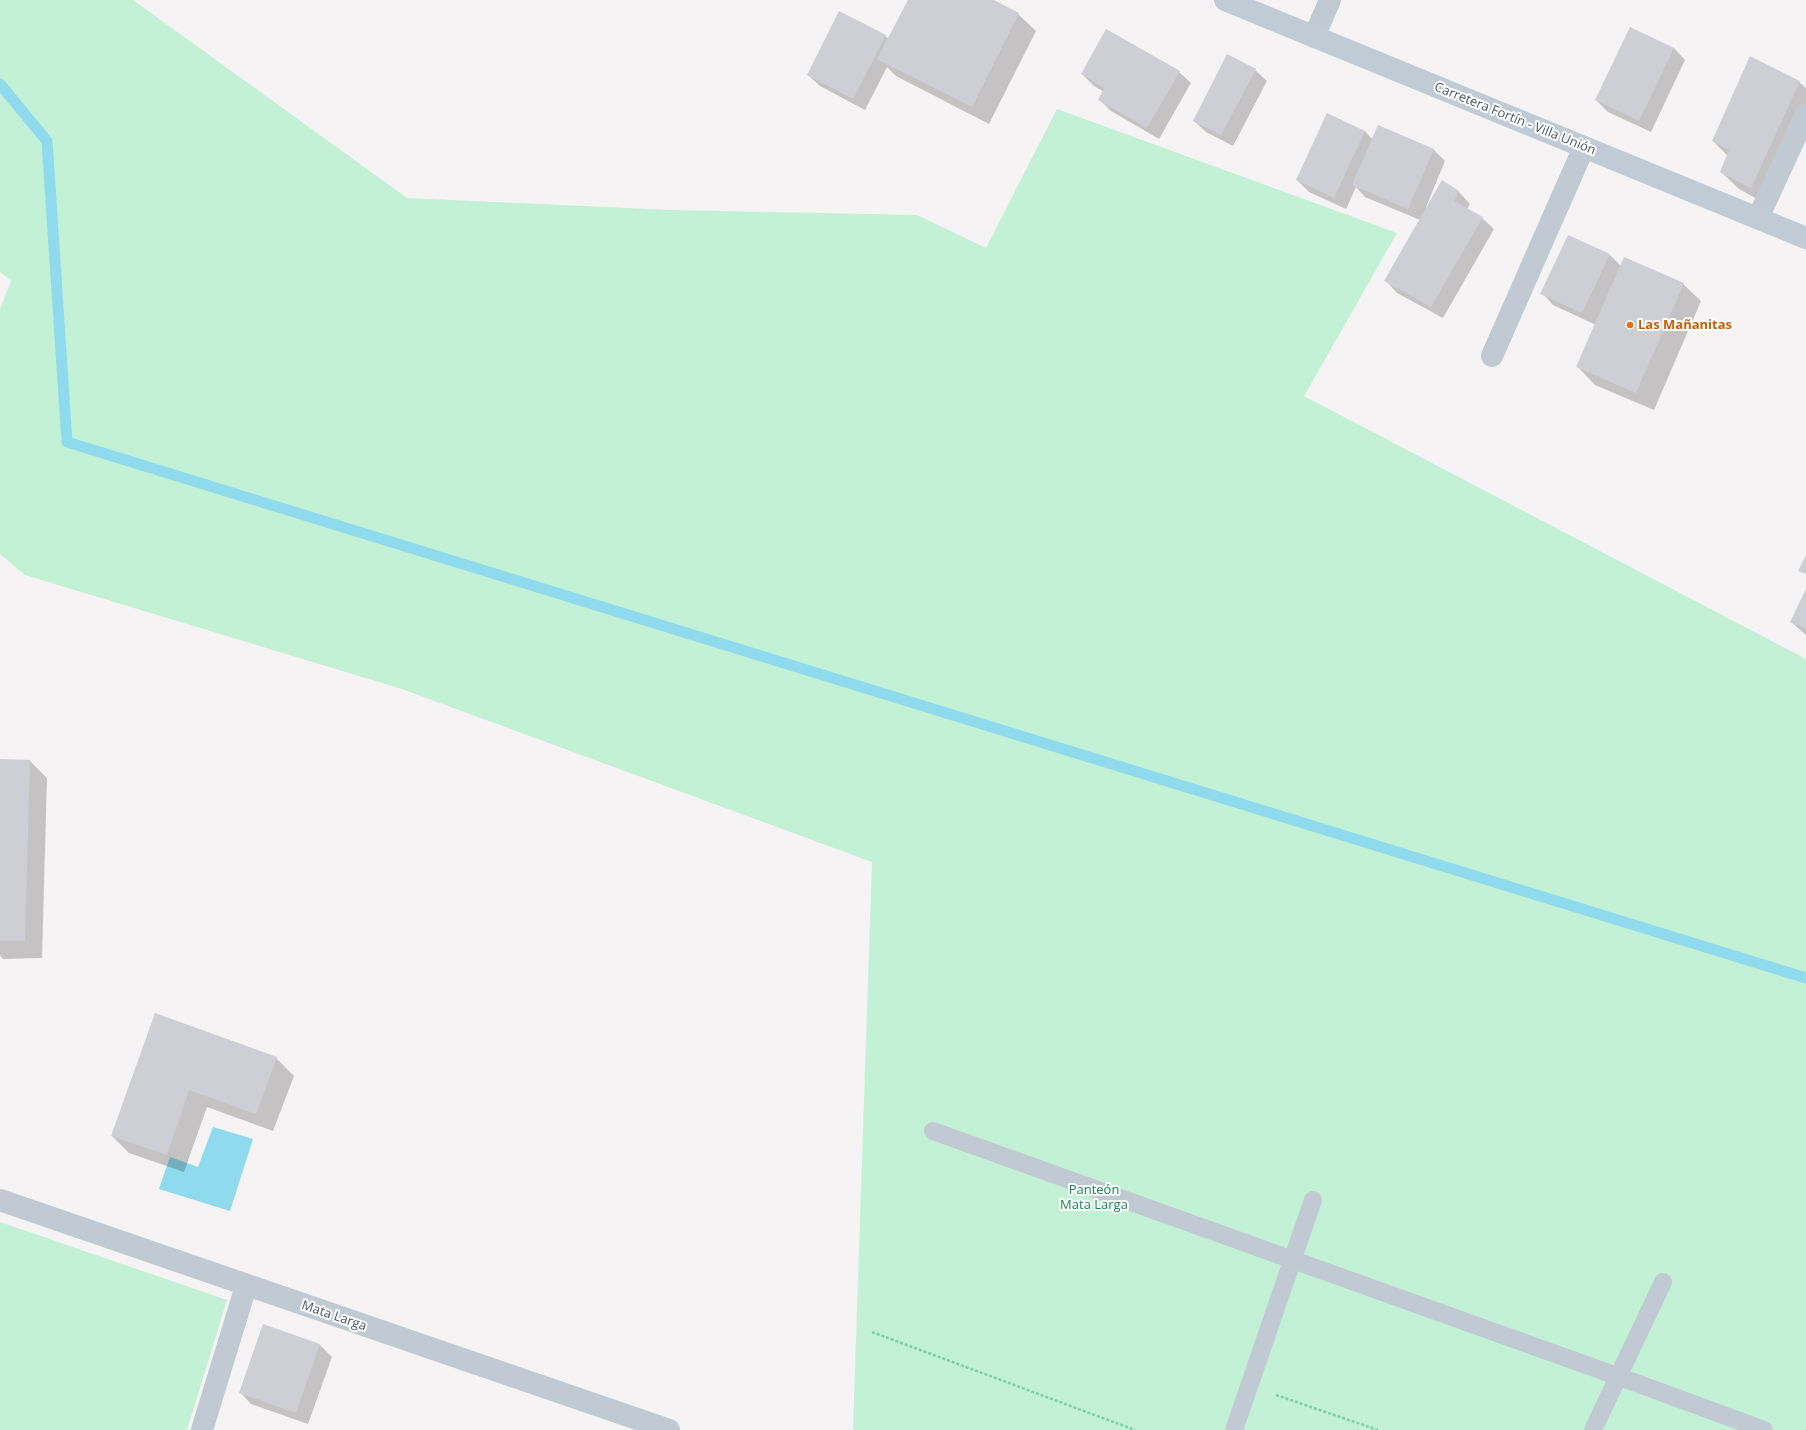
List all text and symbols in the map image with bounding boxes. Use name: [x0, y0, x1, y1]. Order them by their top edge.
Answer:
street label: Carretera Fortín - Villa Unión: [1432, 79, 1598, 159]
place label: Las Mañanitas: [1638, 317, 1732, 333]
marker: Las Mañanitas: [1625, 320, 1635, 330]
park label: Panteón Mata Larga: [1060, 1182, 1128, 1213]
street label: Mata Larga: [299, 1298, 369, 1334]

